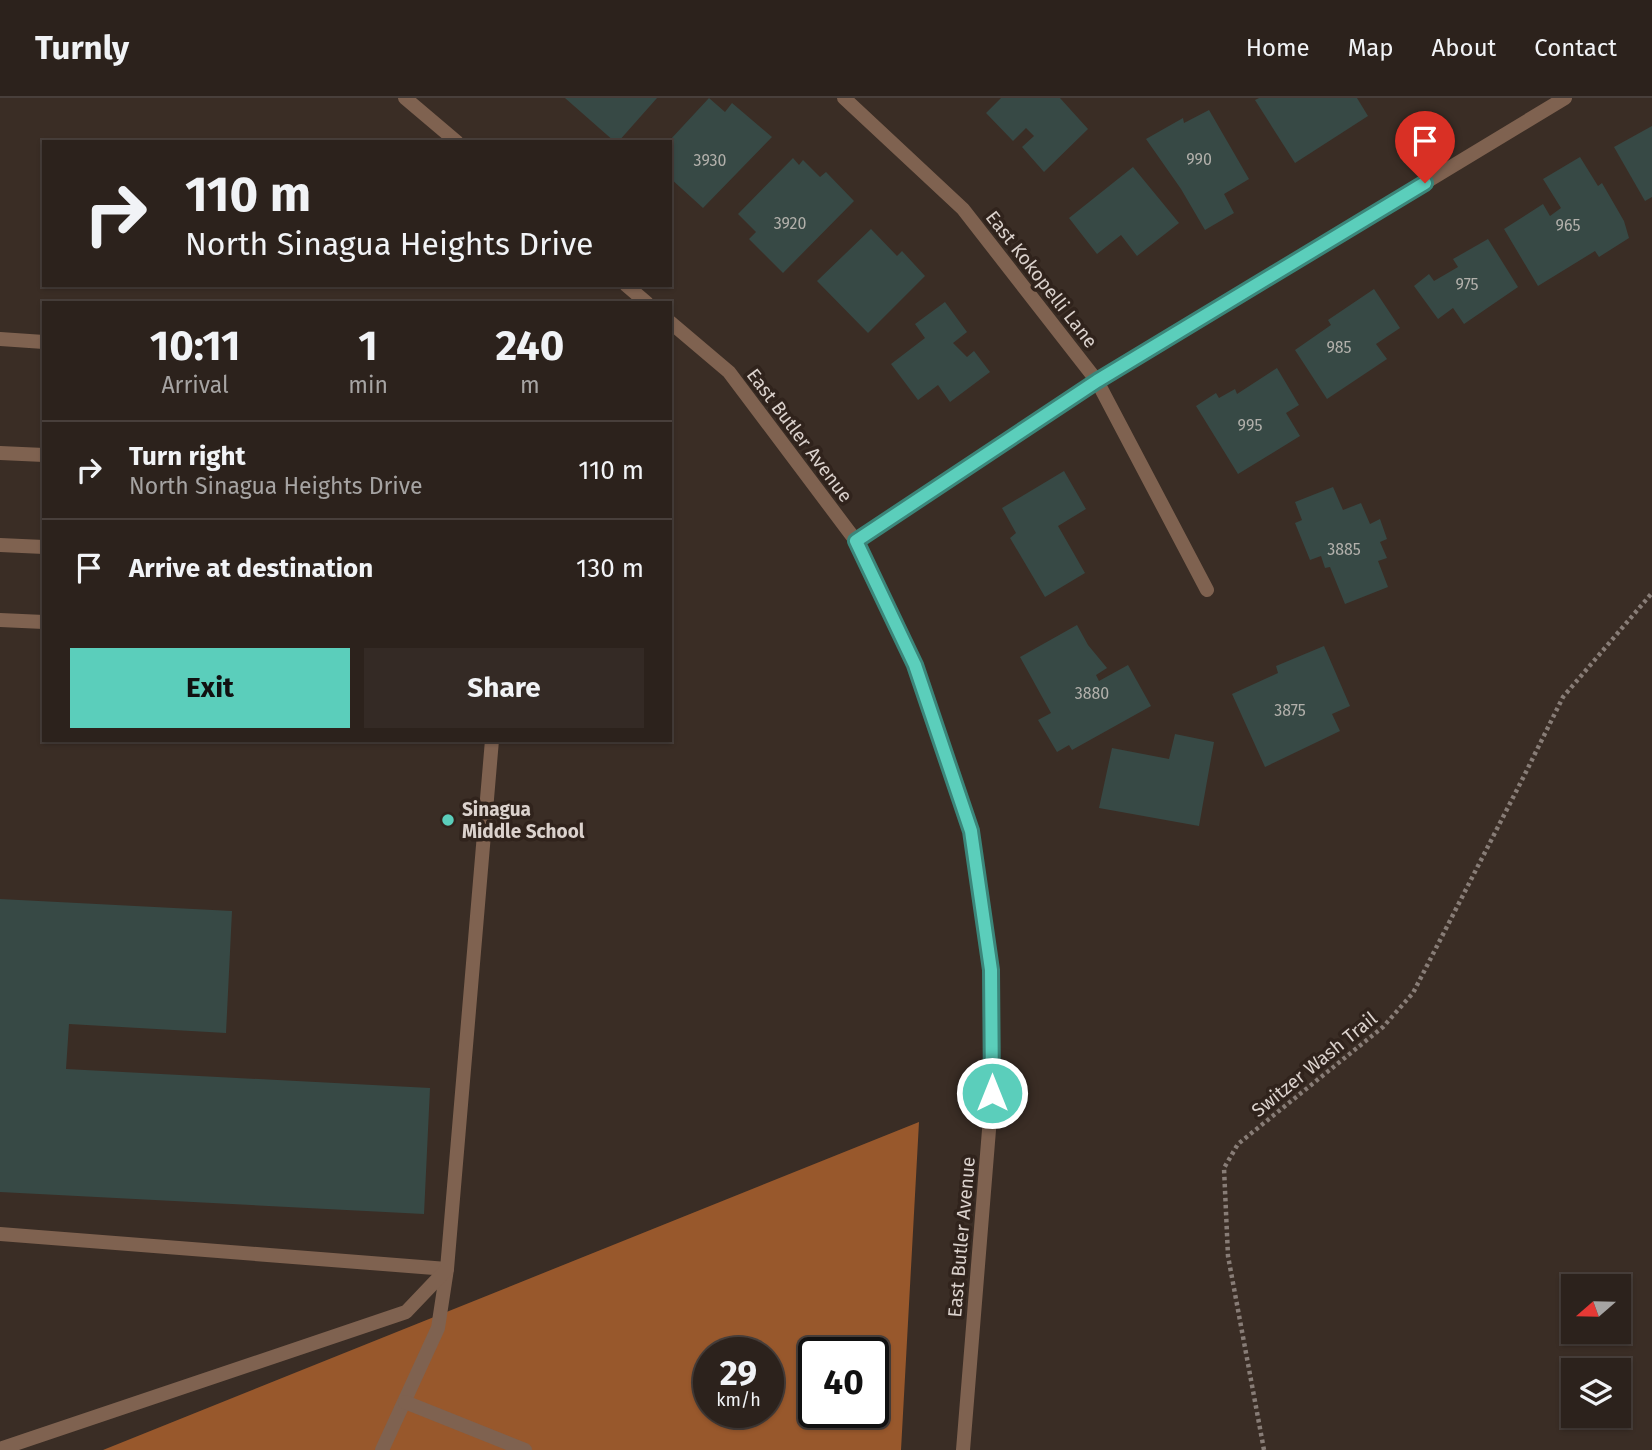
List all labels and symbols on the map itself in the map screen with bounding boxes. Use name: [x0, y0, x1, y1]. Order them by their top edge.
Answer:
pin: [1395, 111, 1455, 183]
house number: 990: [1186, 150, 1212, 169]
house number: 3930: [694, 151, 726, 170]
street label: East Kokopelli Lane: [981, 206, 1102, 353]
house number: 3920: [774, 214, 806, 233]
house number: 965: [1556, 216, 1580, 235]
house number: 975: [1455, 275, 1479, 294]
house number: 985: [1326, 338, 1352, 357]
street label: East Butler Avenue: [742, 364, 857, 507]
house number: 995: [1238, 416, 1262, 435]
house number: 3885: [1327, 540, 1361, 559]
house number: 3880: [1075, 684, 1109, 703]
house number: 3875: [1274, 701, 1306, 720]
place label: Sinagua Middle School: [462, 798, 585, 843]
marker: Sinagua Middle School: [440, 812, 456, 828]
street label: Switzer Wash Trail: [1247, 1007, 1382, 1122]
position arrow: [955, 1056, 1029, 1130]
street label: East Butler Avenue: [943, 1156, 980, 1318]
north arrow: [1561, 1274, 1631, 1344]
speed limit sign: 40: [798, 1337, 889, 1428]

